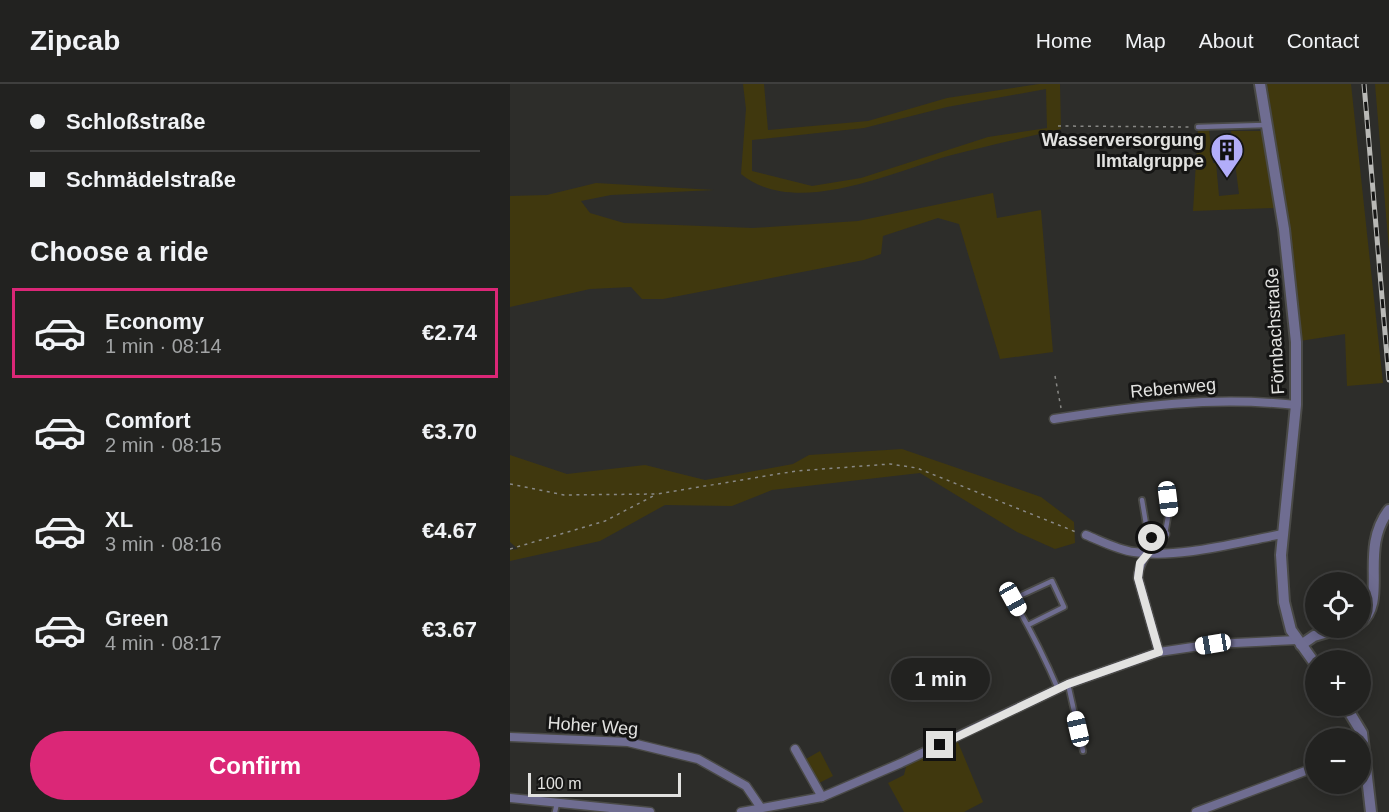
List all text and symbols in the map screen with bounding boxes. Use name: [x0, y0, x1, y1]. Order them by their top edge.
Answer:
text: Zipcab: [30, 25, 120, 56]
text: Home: [1036, 29, 1092, 52]
text: Map: [1125, 29, 1166, 52]
text: About: [1199, 29, 1254, 52]
text: Contact: [1287, 29, 1359, 52]
text: Schloßstraße: [66, 109, 205, 134]
place label: Wasserversorgung Ilmtalgruppe: [1042, 130, 1204, 171]
building icon: Wasserversorgung Ilmtalgruppe: [1209, 132, 1245, 179]
text: Schmädelstraße: [66, 167, 236, 192]
text: Choose a ride: [30, 237, 209, 267]
street label: Förnbachstraße: [1262, 267, 1288, 395]
icon: car: [33, 306, 87, 360]
text: Economy: [105, 309, 204, 334]
text: €2.74: [422, 320, 477, 345]
text: 1 min · 08:14: [105, 335, 222, 357]
street label: Rebenweg: [1129, 374, 1217, 402]
icon: car: [33, 405, 87, 459]
text: Comfort: [105, 408, 191, 433]
text: €3.70: [422, 419, 477, 444]
text: 2 min · 08:15: [105, 434, 222, 456]
car: [1157, 480, 1179, 518]
icon: car: [33, 504, 87, 558]
text: XL: [105, 507, 133, 532]
text: €4.67: [422, 518, 477, 543]
route start: [1138, 524, 1165, 551]
text: 3 min · 08:16: [105, 533, 222, 555]
map controls: [1305, 572, 1371, 794]
button: locate: [1305, 572, 1371, 638]
car: [996, 579, 1030, 619]
icon: car: [33, 603, 87, 657]
text: Green: [105, 606, 169, 631]
text: €3.67: [422, 617, 477, 642]
text: 4 min · 08:17: [105, 632, 222, 654]
car: [1194, 632, 1232, 656]
button: +: [1305, 650, 1371, 716]
callout: 1 min: [890, 658, 990, 700]
text: 1 min: [914, 668, 967, 690]
car: [1065, 709, 1091, 749]
street label: Hoher Weg: [547, 713, 639, 739]
button: −: [1305, 728, 1371, 794]
button: Confirm: [30, 731, 480, 800]
route end: [926, 731, 953, 758]
scale bar: [528, 770, 681, 798]
text: 100 m: [537, 775, 581, 792]

